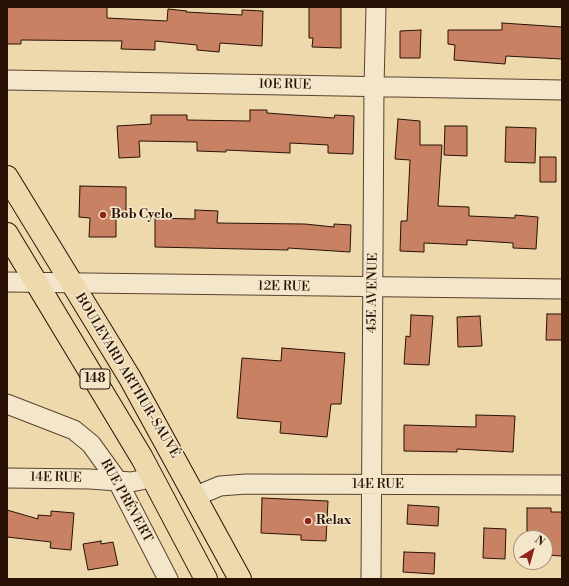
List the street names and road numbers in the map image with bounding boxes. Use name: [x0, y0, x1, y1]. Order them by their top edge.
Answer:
street label: 10E RUE: [258, 77, 312, 93]
street label: 45E AVENUE: [364, 253, 382, 333]
street label: 12E RUE: [258, 279, 310, 295]
street label: BOULEVARD ARTHUR-SAUVÉ: [72, 291, 182, 461]
road number: 148: [80, 369, 110, 389]
street label: RUE PRÉVERT: [97, 457, 155, 545]
street label: 14E RUE: [30, 470, 82, 486]
street label: 14E RUE: [352, 477, 404, 493]

